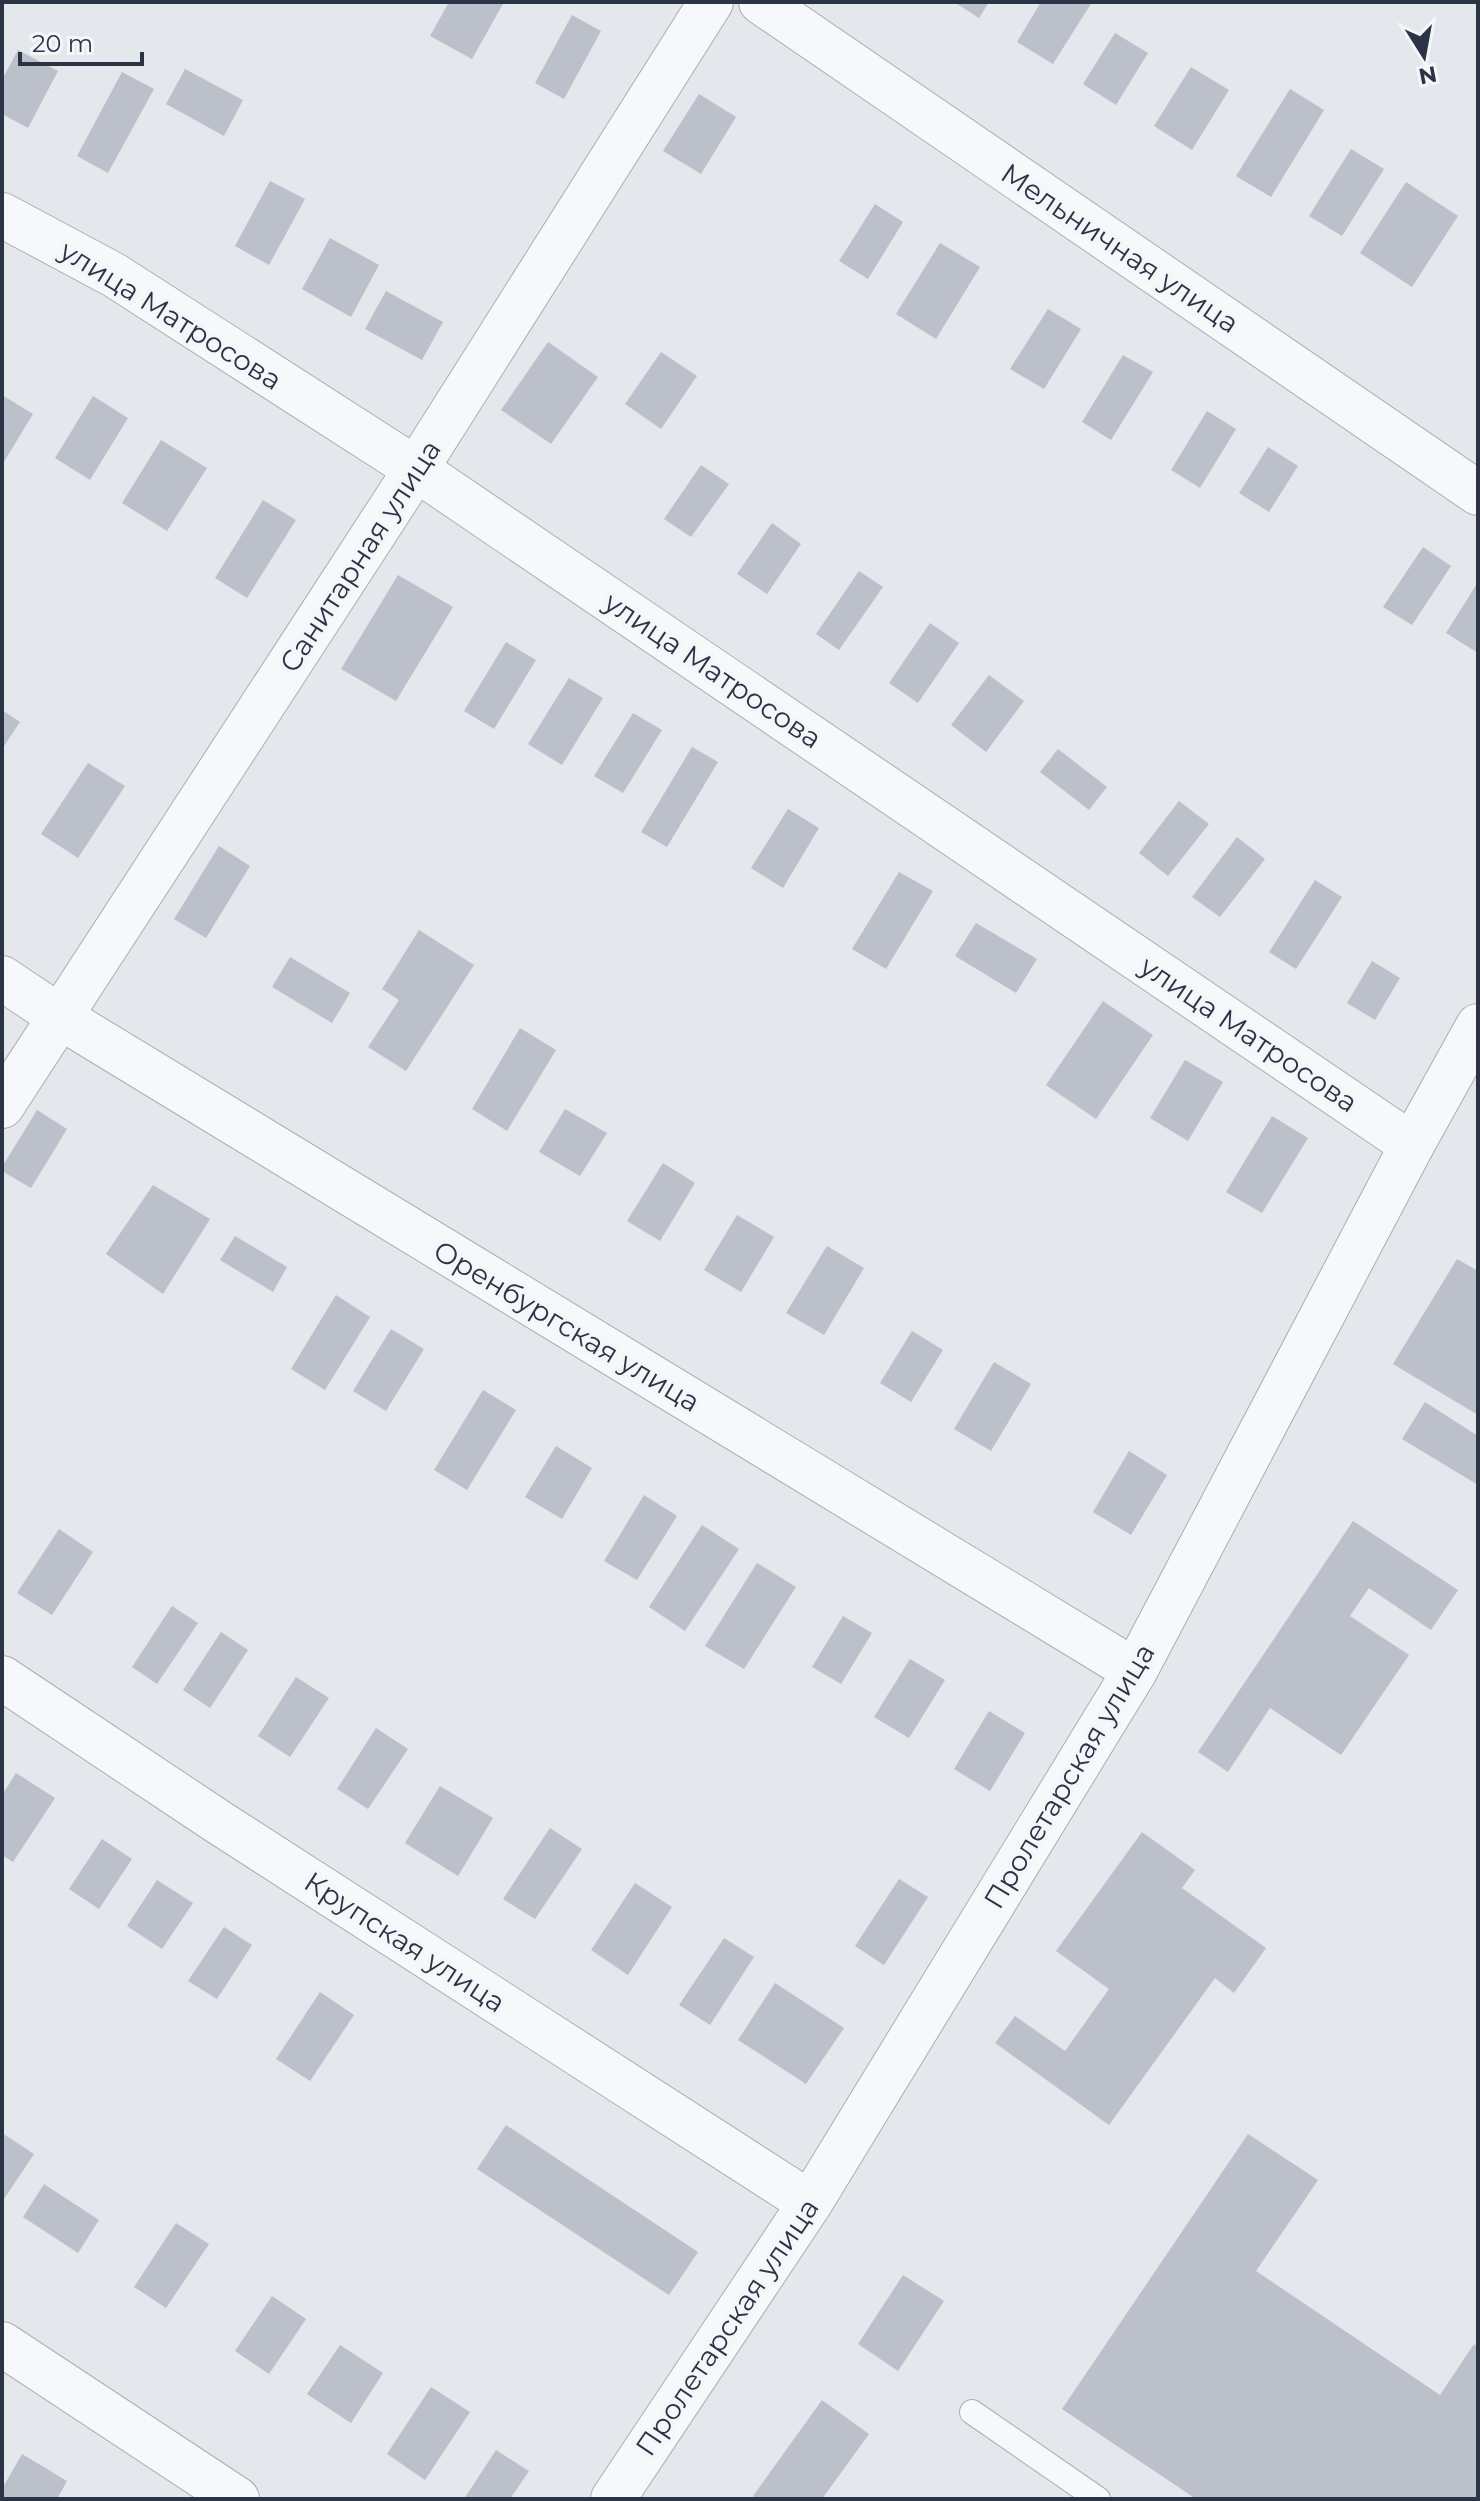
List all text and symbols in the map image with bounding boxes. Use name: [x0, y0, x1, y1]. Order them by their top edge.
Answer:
scale bar: [20, 16, 142, 66]
north arrow: [1384, 16, 1464, 96]
text: 20 m: [32, 29, 93, 58]
text: N: [1416, 60, 1439, 90]
street label: Мельничная улица: [995, 156, 1245, 340]
street label: улица Матросова: [53, 232, 288, 397]
street label: Санитарная улица: [272, 434, 448, 678]
street label: улица Матросова: [597, 584, 828, 755]
street label: улица Матросова: [1133, 948, 1364, 1119]
street label: Оренбургская улица: [428, 1233, 706, 1419]
street label: Пролетарская улица: [976, 1637, 1162, 1915]
street label: Крупская улица: [298, 1864, 512, 2020]
street label: Пролетарская улица: [628, 2192, 826, 2462]

